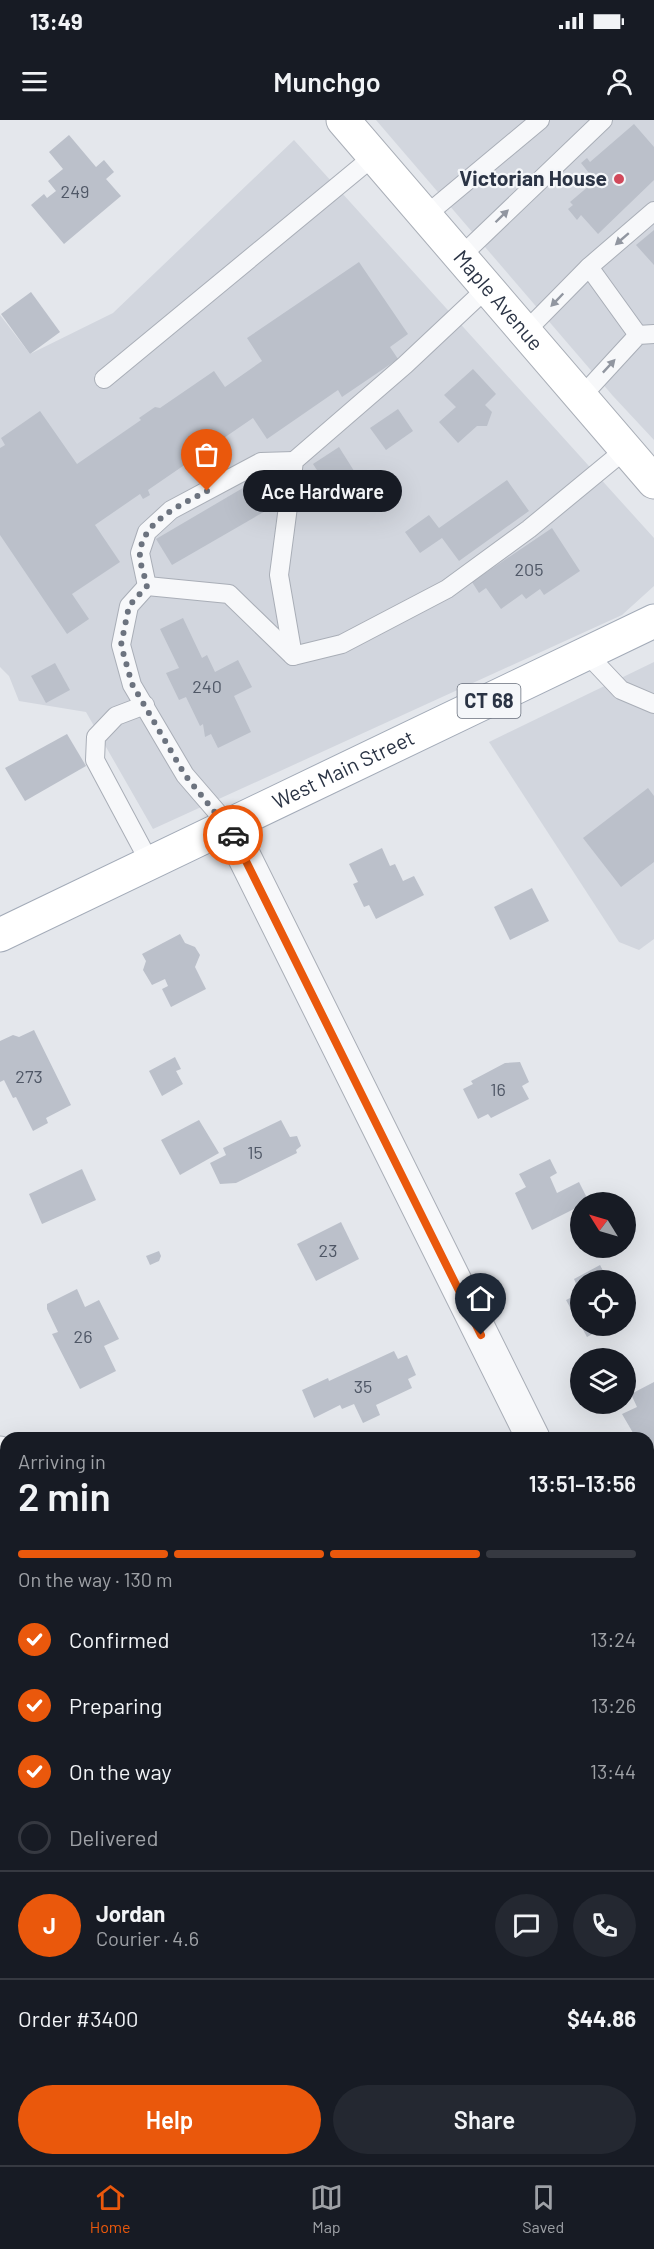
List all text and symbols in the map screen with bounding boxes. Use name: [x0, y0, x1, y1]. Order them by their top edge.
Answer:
text: 13:49: [30, 8, 83, 34]
icon: menu: [18, 65, 51, 98]
text: Munchgo: [273, 65, 381, 97]
icon: person: [603, 65, 636, 98]
place label: Victorian House: [459, 165, 607, 190]
marker: Victorian House: [612, 172, 626, 186]
house number: 249: [61, 180, 89, 202]
one-way arrow: [494, 209, 508, 223]
one-way arrow: [614, 232, 629, 246]
street label: Maple Avenue: [449, 244, 549, 355]
one-way arrow: [550, 292, 564, 307]
one-way arrow: [602, 359, 615, 374]
pin: [181, 429, 232, 491]
icon: bag: [190, 438, 223, 471]
callout: Ace Hardware: [243, 470, 402, 512]
text: Ace Hardware: [261, 479, 384, 503]
house number: 205: [514, 558, 544, 580]
house number: 240: [192, 675, 222, 697]
road number: CT 68: [458, 684, 520, 718]
street label: West Main Street: [268, 724, 418, 813]
courier: [203, 805, 263, 865]
icon: car: [217, 819, 250, 852]
house number: 273: [15, 1065, 43, 1087]
house number: 16: [490, 1078, 506, 1100]
house number: 15: [247, 1141, 263, 1163]
north arrow: [570, 1192, 636, 1258]
map controls: [570, 1192, 636, 1414]
house number: 23: [319, 1239, 337, 1261]
button: locate: [570, 1270, 636, 1336]
pin: [455, 1273, 506, 1335]
icon: home: [464, 1282, 497, 1315]
house number: 26: [74, 1325, 92, 1347]
button: layers: [570, 1348, 636, 1414]
house number: 35: [354, 1375, 372, 1397]
text: Arriving in: [18, 1449, 106, 1473]
text: 13:51–13:56: [529, 1470, 636, 1496]
text: 2 min: [18, 1472, 111, 1519]
text: On the way · 130 m: [18, 1567, 173, 1591]
icon: check: [18, 1623, 51, 1656]
text: Confirmed: [69, 1626, 169, 1652]
text: 13:24: [590, 1627, 636, 1651]
icon: check: [18, 1689, 51, 1722]
text: Preparing: [69, 1692, 162, 1718]
text: 13:26: [591, 1693, 636, 1717]
icon: check: [18, 1755, 51, 1788]
text: On the way: [69, 1758, 172, 1784]
text: 13:44: [590, 1759, 636, 1783]
text: Delivered: [69, 1824, 158, 1850]
button: chat: [495, 1894, 558, 1957]
button: phone: [573, 1894, 636, 1957]
text: Jordan: [96, 1900, 165, 1926]
text: J: [43, 1912, 56, 1938]
text: Courier · 4.6: [96, 1926, 199, 1950]
text: Order #3400: [18, 2005, 139, 2031]
text: $44.86: [567, 2005, 636, 2031]
button: Help: [18, 2085, 321, 2154]
button: Share: [333, 2085, 636, 2154]
tab: Home: [90, 2181, 131, 2236]
tab: Map: [310, 2181, 343, 2236]
tab: Saved: [522, 2181, 564, 2236]

